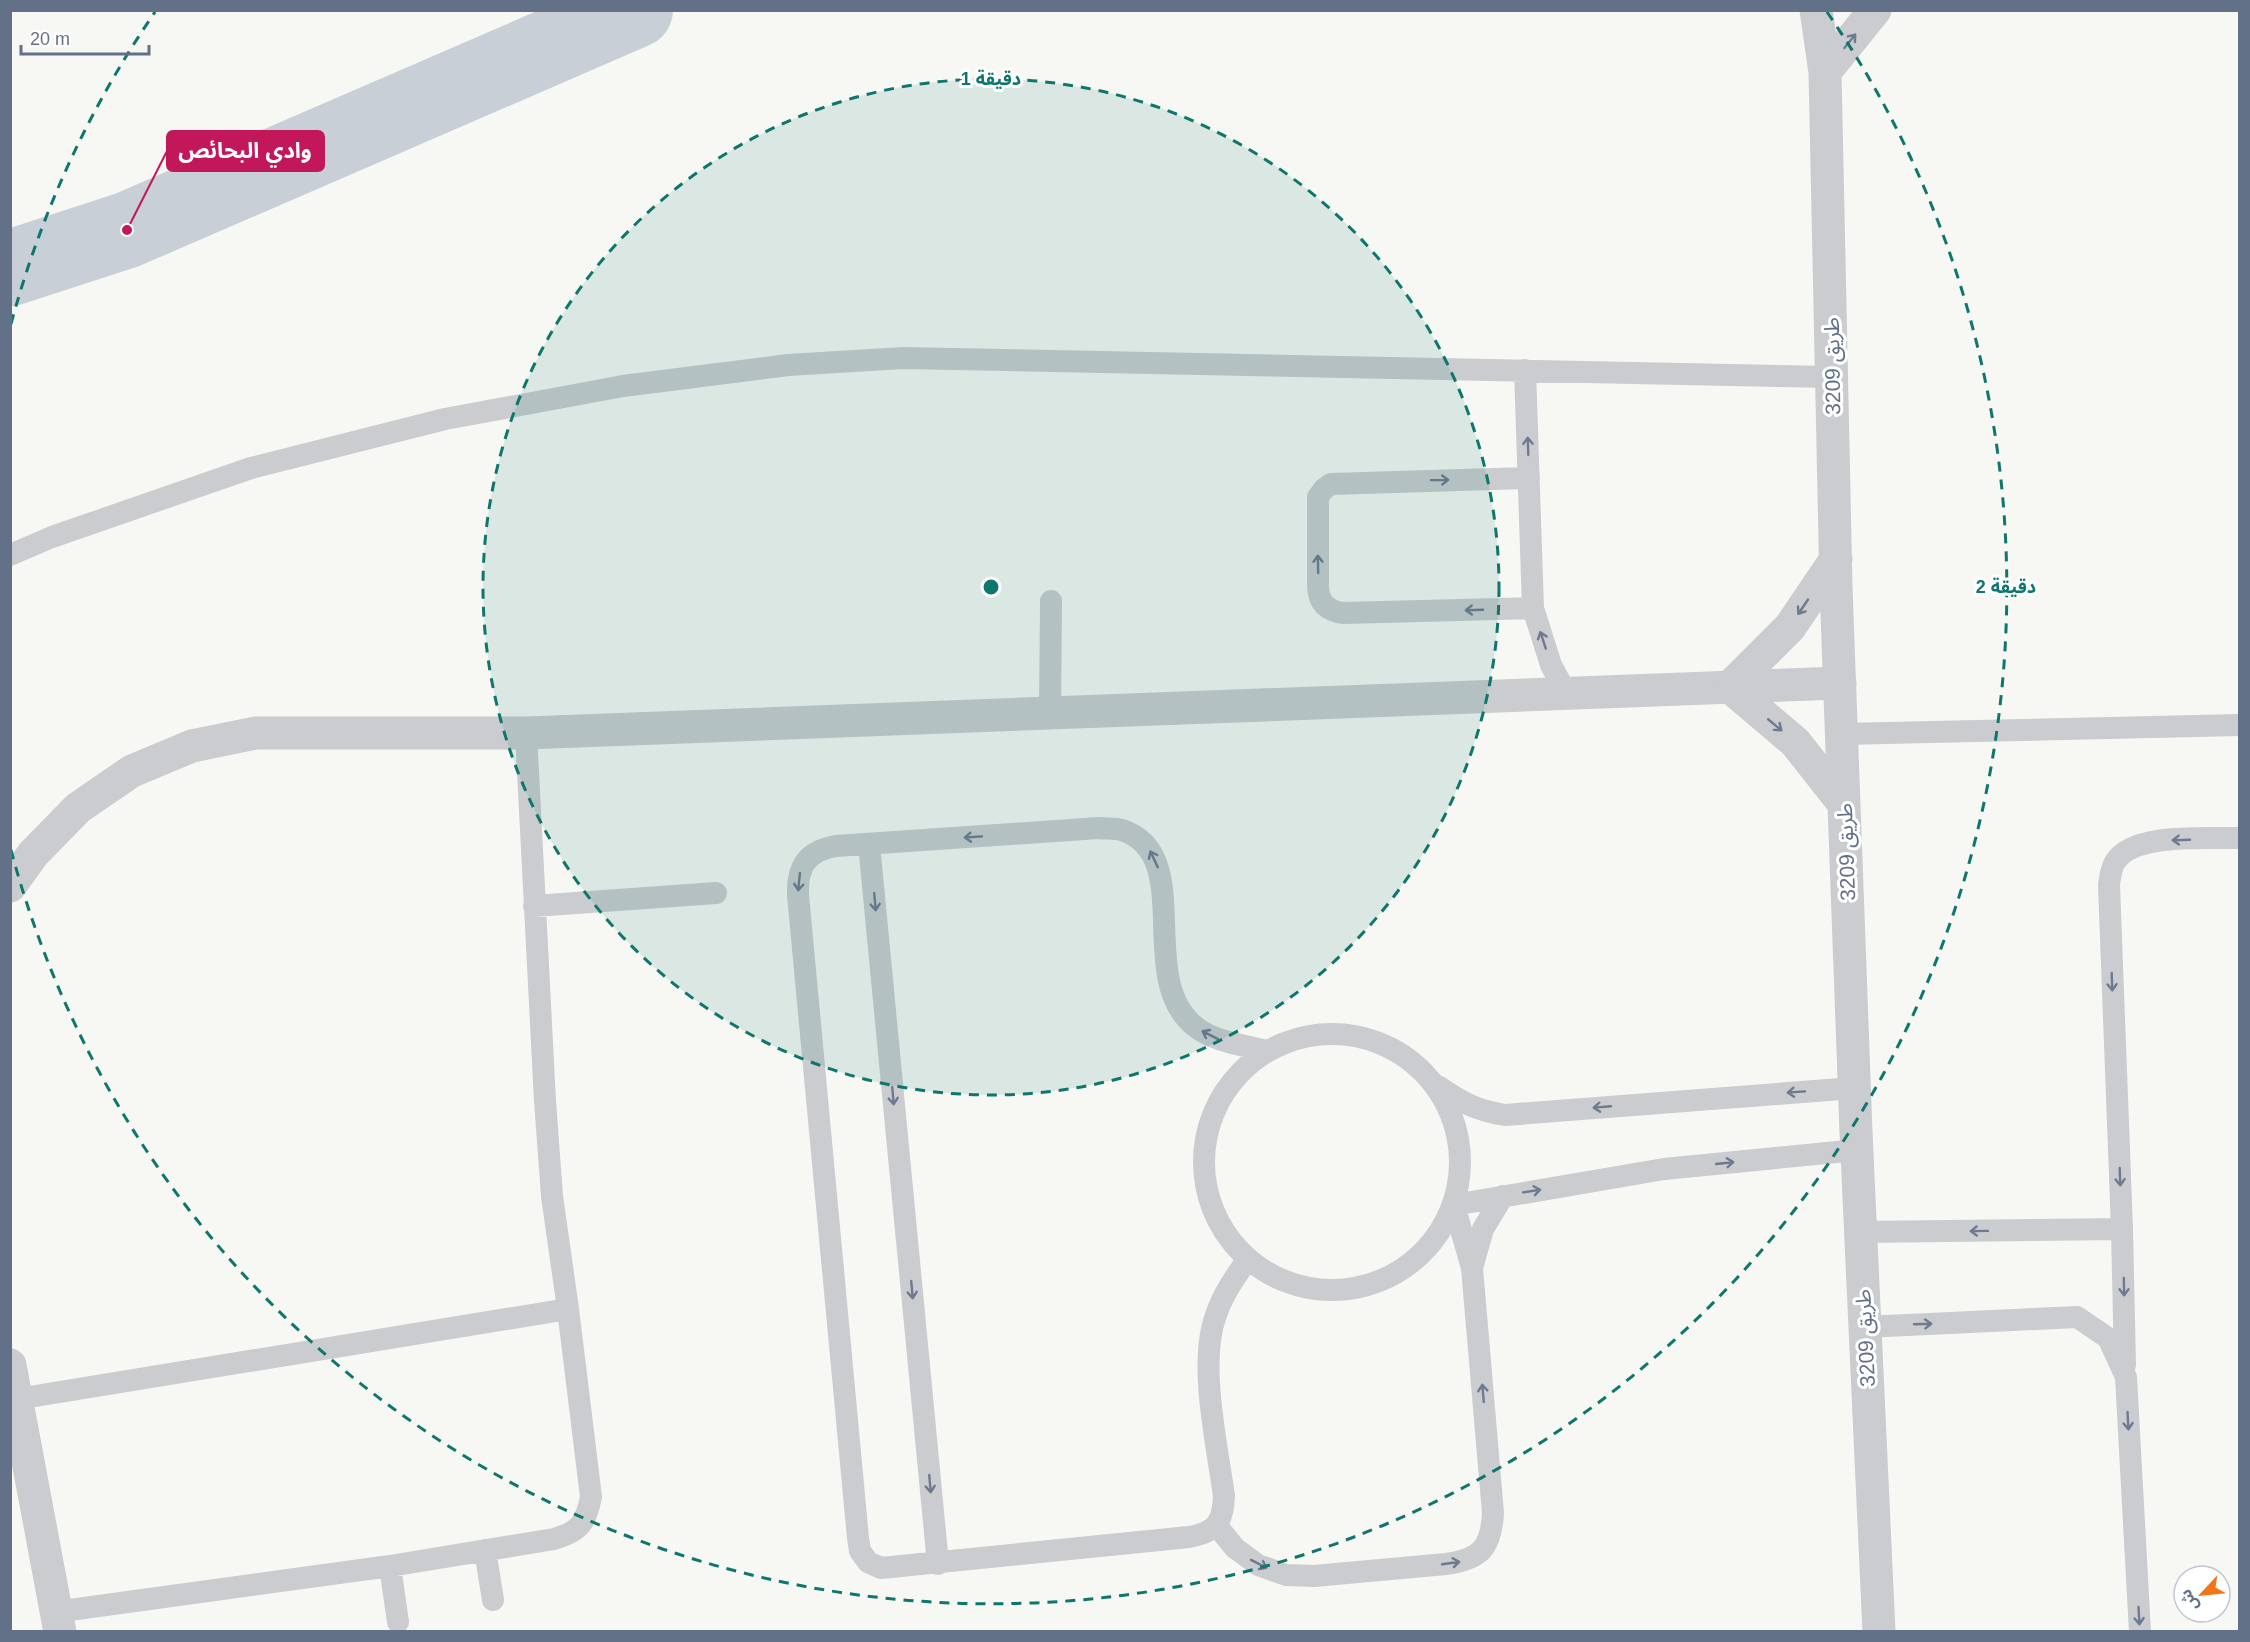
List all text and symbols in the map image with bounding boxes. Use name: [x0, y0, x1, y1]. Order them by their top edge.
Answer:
scale bar: [21, 18, 148, 56]
text: 20 m: [30, 29, 70, 49]
one-way arrow: [1843, 34, 1856, 50]
text: 1 دقيقة: [961, 69, 1021, 89]
callout: وادي البحائص: [167, 131, 324, 171]
text: وادي البحائص: [178, 138, 312, 168]
street label: طريق 3209: [1820, 317, 1846, 415]
one-way arrow: [1522, 437, 1533, 457]
one-way arrow: [1429, 474, 1449, 486]
one-way arrow: [1312, 555, 1324, 575]
centre of rings: [981, 577, 1001, 597]
text: 2 دقيقة: [1976, 577, 2036, 597]
one-way arrow: [1797, 599, 1809, 615]
one-way arrow: [1465, 604, 1485, 615]
one-way arrow: [1537, 631, 1548, 650]
one-way arrow: [1767, 718, 1783, 731]
street label: طريق 3209: [1833, 803, 1861, 901]
one-way arrow: [963, 832, 983, 843]
one-way arrow: [2172, 834, 2192, 845]
one-way arrow: [1148, 850, 1159, 868]
one-way arrow: [793, 872, 804, 892]
one-way arrow: [870, 892, 881, 912]
one-way arrow: [2107, 972, 2118, 992]
one-way arrow: [1202, 1028, 1220, 1040]
one-way arrow: [888, 1086, 899, 1106]
one-way arrow: [1787, 1087, 1806, 1098]
one-way arrow: [1592, 1102, 1612, 1113]
one-way arrow: [1715, 1157, 1735, 1168]
one-way arrow: [2115, 1167, 2126, 1187]
one-way arrow: [1522, 1185, 1542, 1196]
one-way arrow: [1969, 1225, 1989, 1236]
one-way arrow: [2118, 1277, 2129, 1297]
one-way arrow: [907, 1280, 918, 1300]
street label: طريق 3209: [1851, 1289, 1881, 1387]
one-way arrow: [1913, 1319, 1933, 1330]
one-way arrow: [1477, 1383, 1488, 1403]
one-way arrow: [2123, 1411, 2134, 1431]
one-way arrow: [925, 1474, 936, 1494]
one-way arrow: [1441, 1558, 1461, 1569]
one-way arrow: [1250, 1559, 1268, 1571]
north arrow: [2172, 1564, 2232, 1624]
text: ش: [2176, 1586, 2202, 1614]
one-way arrow: [2133, 1606, 2144, 1626]

